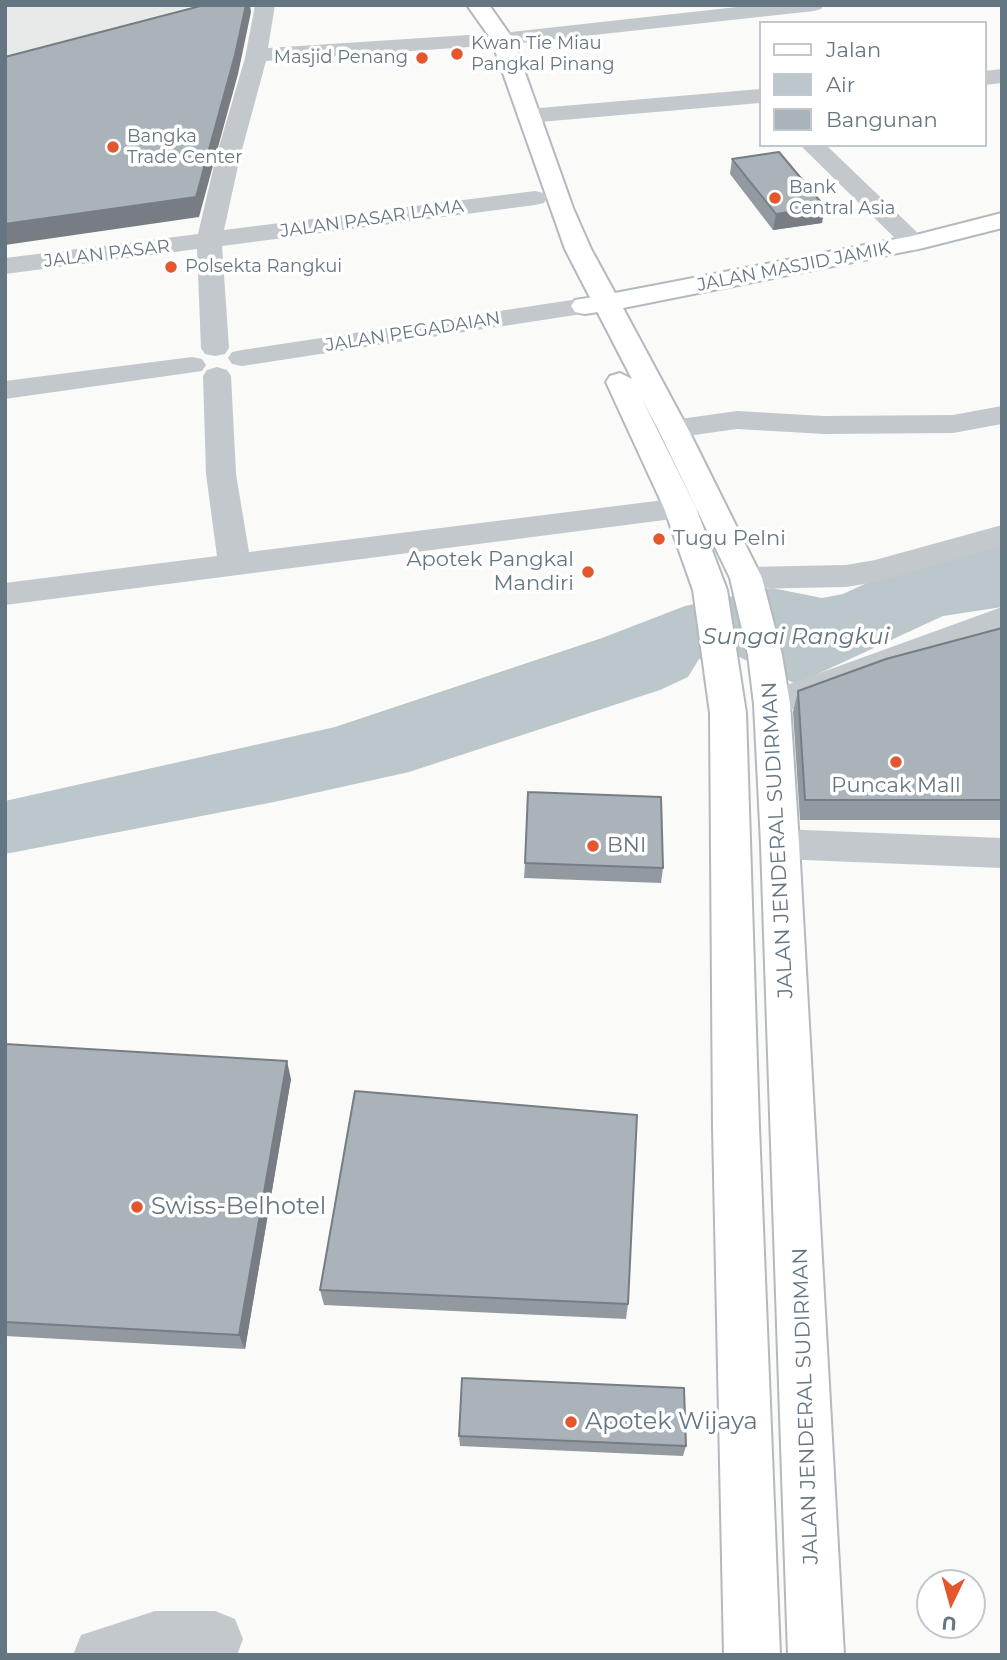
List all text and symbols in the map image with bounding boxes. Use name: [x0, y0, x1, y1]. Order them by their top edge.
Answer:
legend: [758, 21, 986, 147]
place label: Kwan Tie Miau Pangkal Pinang: [471, 33, 615, 76]
text: Jalan: [826, 37, 881, 62]
marker: Kwan Tie Miau Pangkal Pinang: [449, 46, 465, 62]
place label: Masjid Penang: [274, 47, 408, 69]
marker: Masjid Penang: [414, 50, 430, 66]
text: Air: [826, 72, 855, 97]
text: Bangunan: [826, 107, 938, 132]
place label: Bangka Trade Center: [127, 126, 242, 168]
marker: Bangka Trade Center: [105, 139, 121, 155]
place label: Bank Central Asia: [789, 177, 895, 220]
marker: Bank Central Asia: [767, 190, 783, 206]
street label: JALAN PASAR LAMA: [279, 195, 465, 243]
street label: JALAN PASAR: [43, 236, 171, 272]
street label: JALAN MASJID JAMIK: [695, 238, 893, 296]
place label: Polsekta Rangkui: [185, 256, 342, 278]
marker: Polsekta Rangkui: [163, 259, 179, 275]
street label: JALAN PEGADAIAN: [324, 308, 502, 356]
place label: Tugu Pelni: [673, 526, 786, 552]
marker: Tugu Pelni: [651, 531, 667, 547]
place label: Apotek Pangkal Mandiri: [407, 547, 574, 597]
marker: Apotek Pangkal Mandiri: [580, 564, 596, 580]
water label: Sungai Rangkui: [702, 623, 890, 651]
street label: JALAN JENDERAL SUDIRMAN: [757, 681, 799, 999]
marker: Puncak Mall: [888, 754, 904, 770]
place label: Puncak Mall: [831, 773, 961, 799]
place label: BNI: [607, 833, 646, 859]
marker: BNI: [585, 838, 601, 854]
place label: Swiss-Belhotel: [151, 1193, 326, 1221]
marker: Swiss-Belhotel: [129, 1199, 145, 1215]
street label: JALAN JENDERAL SUDIRMAN: [788, 1247, 824, 1565]
place label: Apotek Wijaya: [585, 1408, 758, 1436]
marker: Apotek Wijaya: [563, 1414, 579, 1430]
north arrow: [916, 1569, 986, 1639]
text: U: [941, 1611, 958, 1636]

